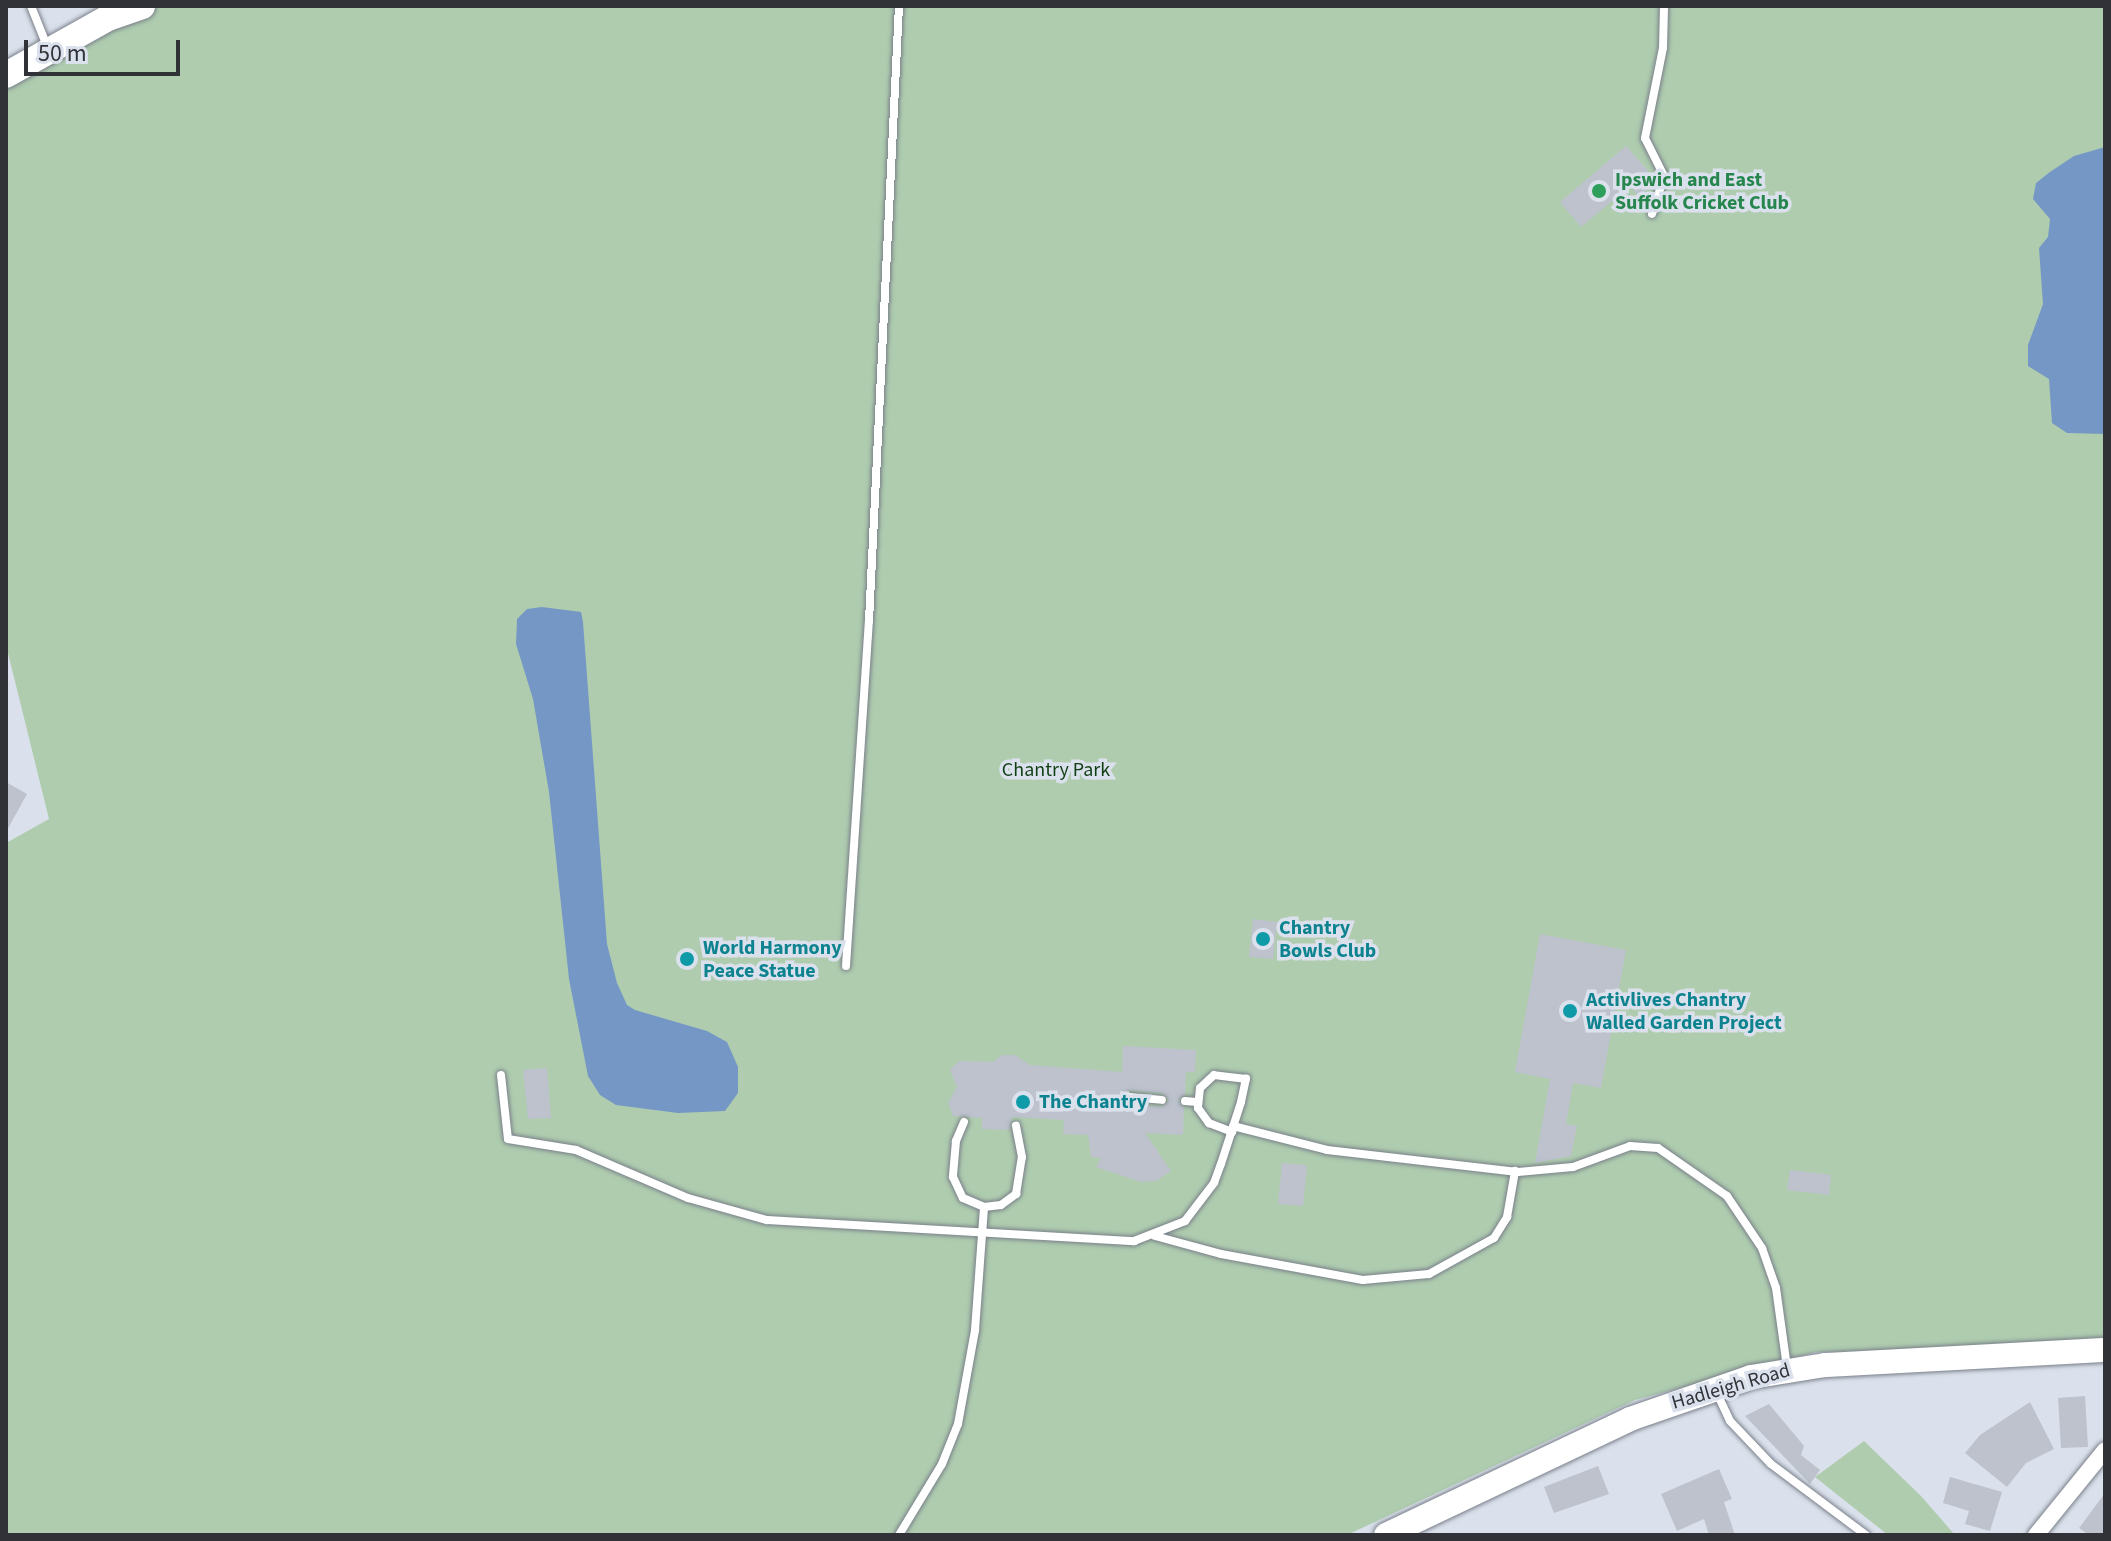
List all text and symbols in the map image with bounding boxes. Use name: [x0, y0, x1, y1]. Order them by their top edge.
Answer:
scale bar: [28, 24, 184, 74]
text: 50 m: [38, 36, 87, 71]
place label: Ipswich and East Suffolk Cricket Club: [1615, 168, 1789, 215]
marker: Ipswich and East Suffolk Cricket Club: [1590, 182, 1608, 200]
park label: Chantry Park: [1002, 758, 1110, 782]
place label: Chantry Bowls Club: [1279, 916, 1376, 963]
marker: Chantry Bowls Club: [1254, 930, 1272, 948]
place label: World Harmony Peace Statue: [703, 936, 842, 983]
marker: World Harmony Peace Statue: [678, 950, 696, 968]
place label: Activlives Chantry Walled Garden Project: [1586, 988, 1782, 1035]
marker: Activlives Chantry Walled Garden Project: [1561, 1002, 1579, 1020]
place label: The Chantry: [1039, 1090, 1147, 1114]
marker: The Chantry: [1014, 1093, 1032, 1111]
street label: Hadleigh Road: [1669, 1359, 1793, 1415]

